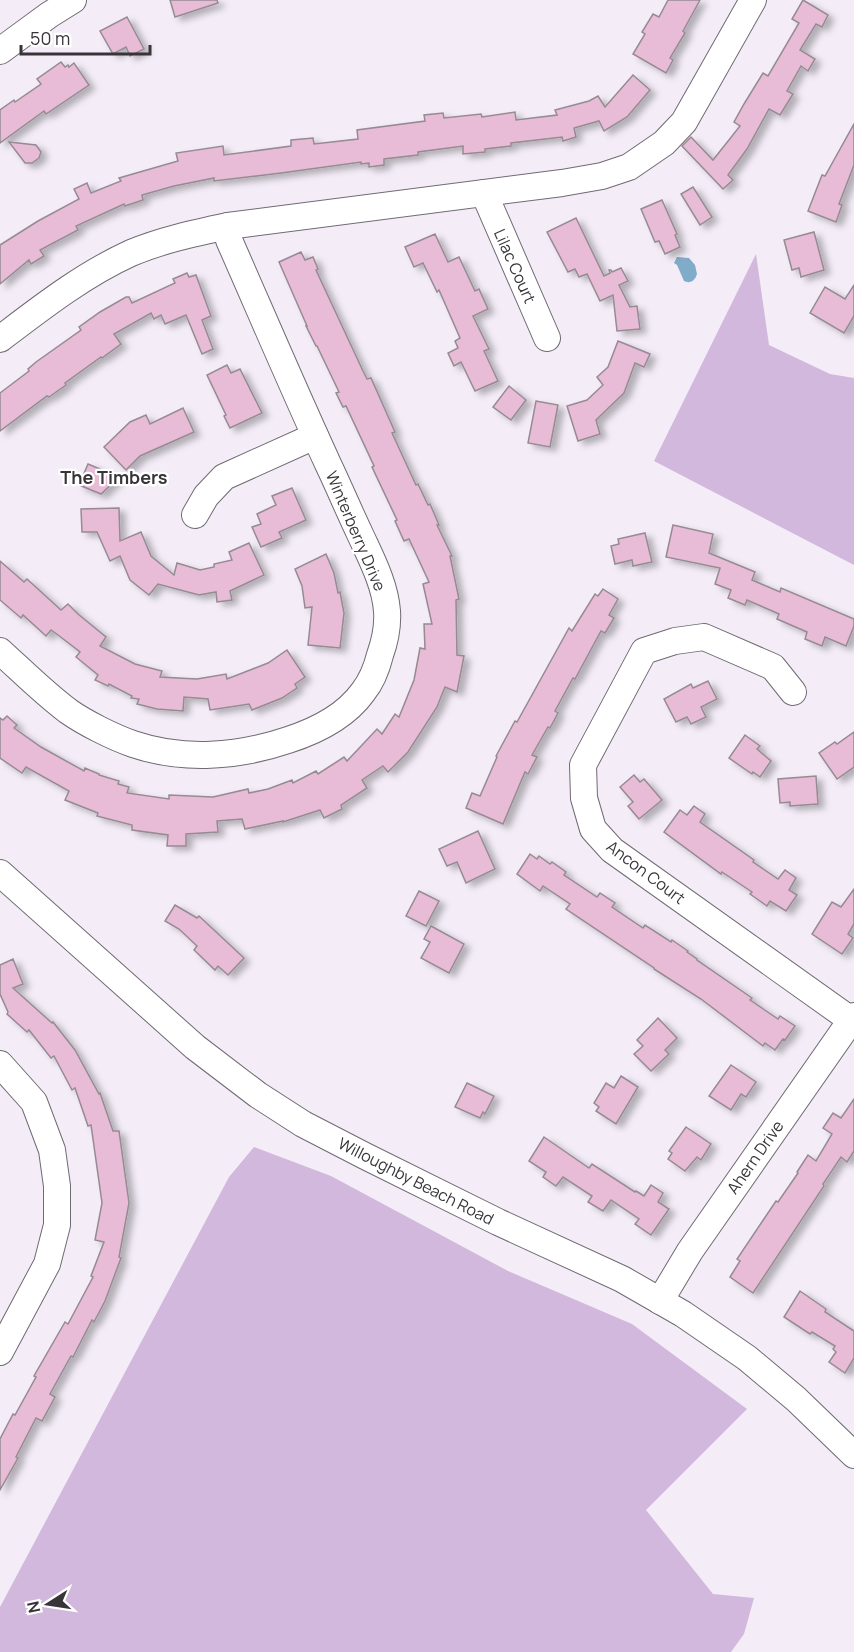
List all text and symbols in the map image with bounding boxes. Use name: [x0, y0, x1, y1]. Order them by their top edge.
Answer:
scale bar: [21, 18, 150, 56]
text: 50 m: [30, 26, 70, 50]
street label: Lilac Court: [489, 225, 541, 307]
district label: The Timbers: [60, 465, 168, 489]
street label: Winterberry Drive: [321, 468, 391, 594]
street label: Ancon Court: [602, 835, 690, 909]
street label: Ahern Drive: [722, 1116, 788, 1198]
street label: Willoughby Beach Road: [334, 1132, 498, 1230]
north arrow: [18, 1574, 78, 1634]
text: N: [21, 1599, 45, 1615]

